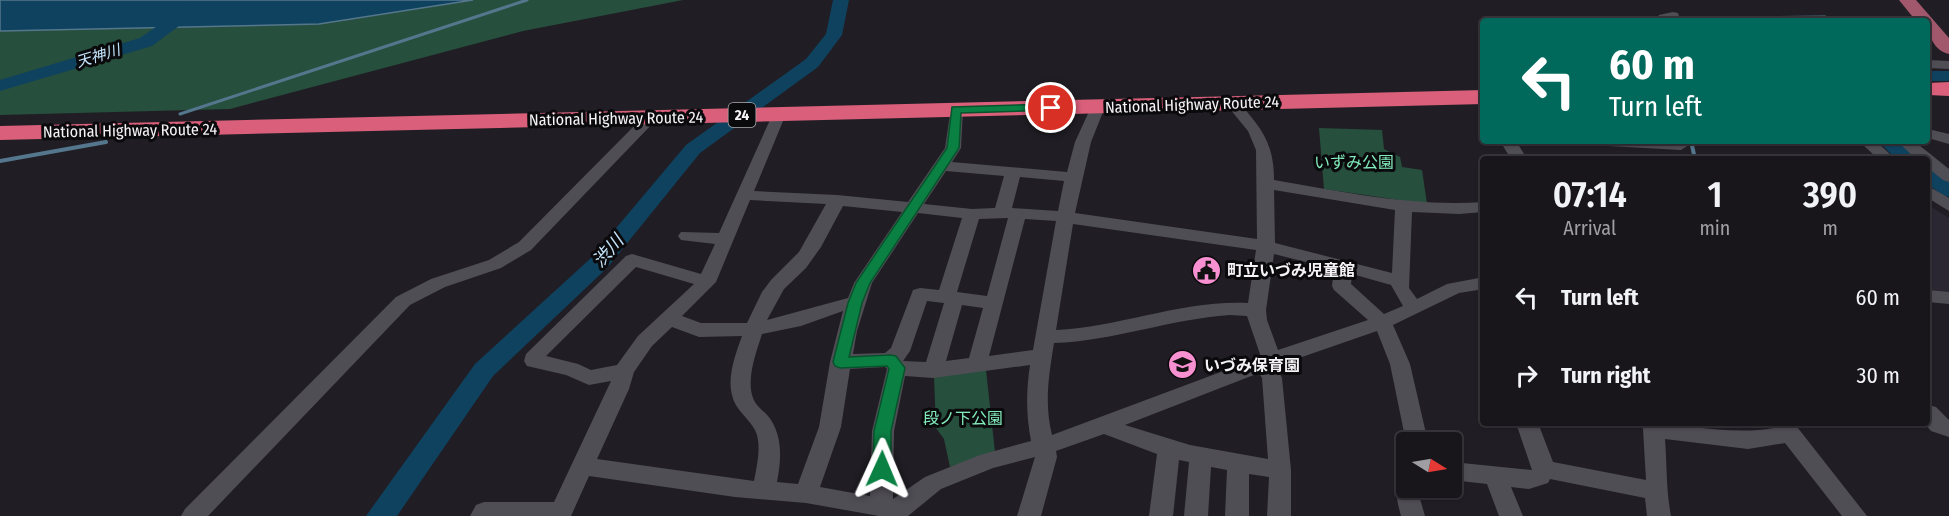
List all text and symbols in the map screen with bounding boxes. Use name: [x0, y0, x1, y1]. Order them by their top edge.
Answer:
water label: 天神川: [74, 40, 124, 71]
text: 60 m: [1609, 40, 1695, 90]
icon: left: [1510, 42, 1588, 120]
pin: [1025, 82, 1076, 133]
icon: arrive: [1034, 91, 1067, 124]
text: Turn left: [1609, 91, 1702, 123]
street label: National Highway Route 24: [1105, 92, 1280, 117]
road number: 24: [728, 103, 756, 127]
street label: National Highway Route 24: [529, 107, 703, 130]
street label: National Highway Route 24: [43, 119, 217, 142]
park label: いずみ公園: [1314, 153, 1394, 172]
text: 07:14: [1553, 173, 1627, 217]
text: 1: [1707, 173, 1722, 217]
text: 390: [1803, 173, 1857, 217]
text: Arrival: [1563, 216, 1616, 240]
text: min: [1699, 216, 1730, 240]
text: m: [1822, 216, 1838, 240]
water label: 渋川: [588, 229, 629, 272]
public building icon: 町立いづみ児童館: [1190, 254, 1222, 286]
place label: 町立いづみ児童館: [1227, 261, 1355, 280]
icon: left: [1510, 281, 1543, 314]
text: Turn left: [1561, 284, 1639, 311]
text: 60 m: [1856, 284, 1900, 311]
school or university icon: いづみ保育園: [1167, 349, 1199, 381]
place label: いづみ保育園: [1204, 356, 1300, 375]
icon: right: [1510, 359, 1543, 392]
text: Turn right: [1561, 362, 1650, 389]
text: 30 m: [1857, 362, 1900, 389]
park label: 段ノ下公園: [923, 409, 1003, 428]
north arrow: [1396, 432, 1462, 498]
map controls: [1396, 432, 1462, 498]
position arrow: [850, 437, 914, 501]

